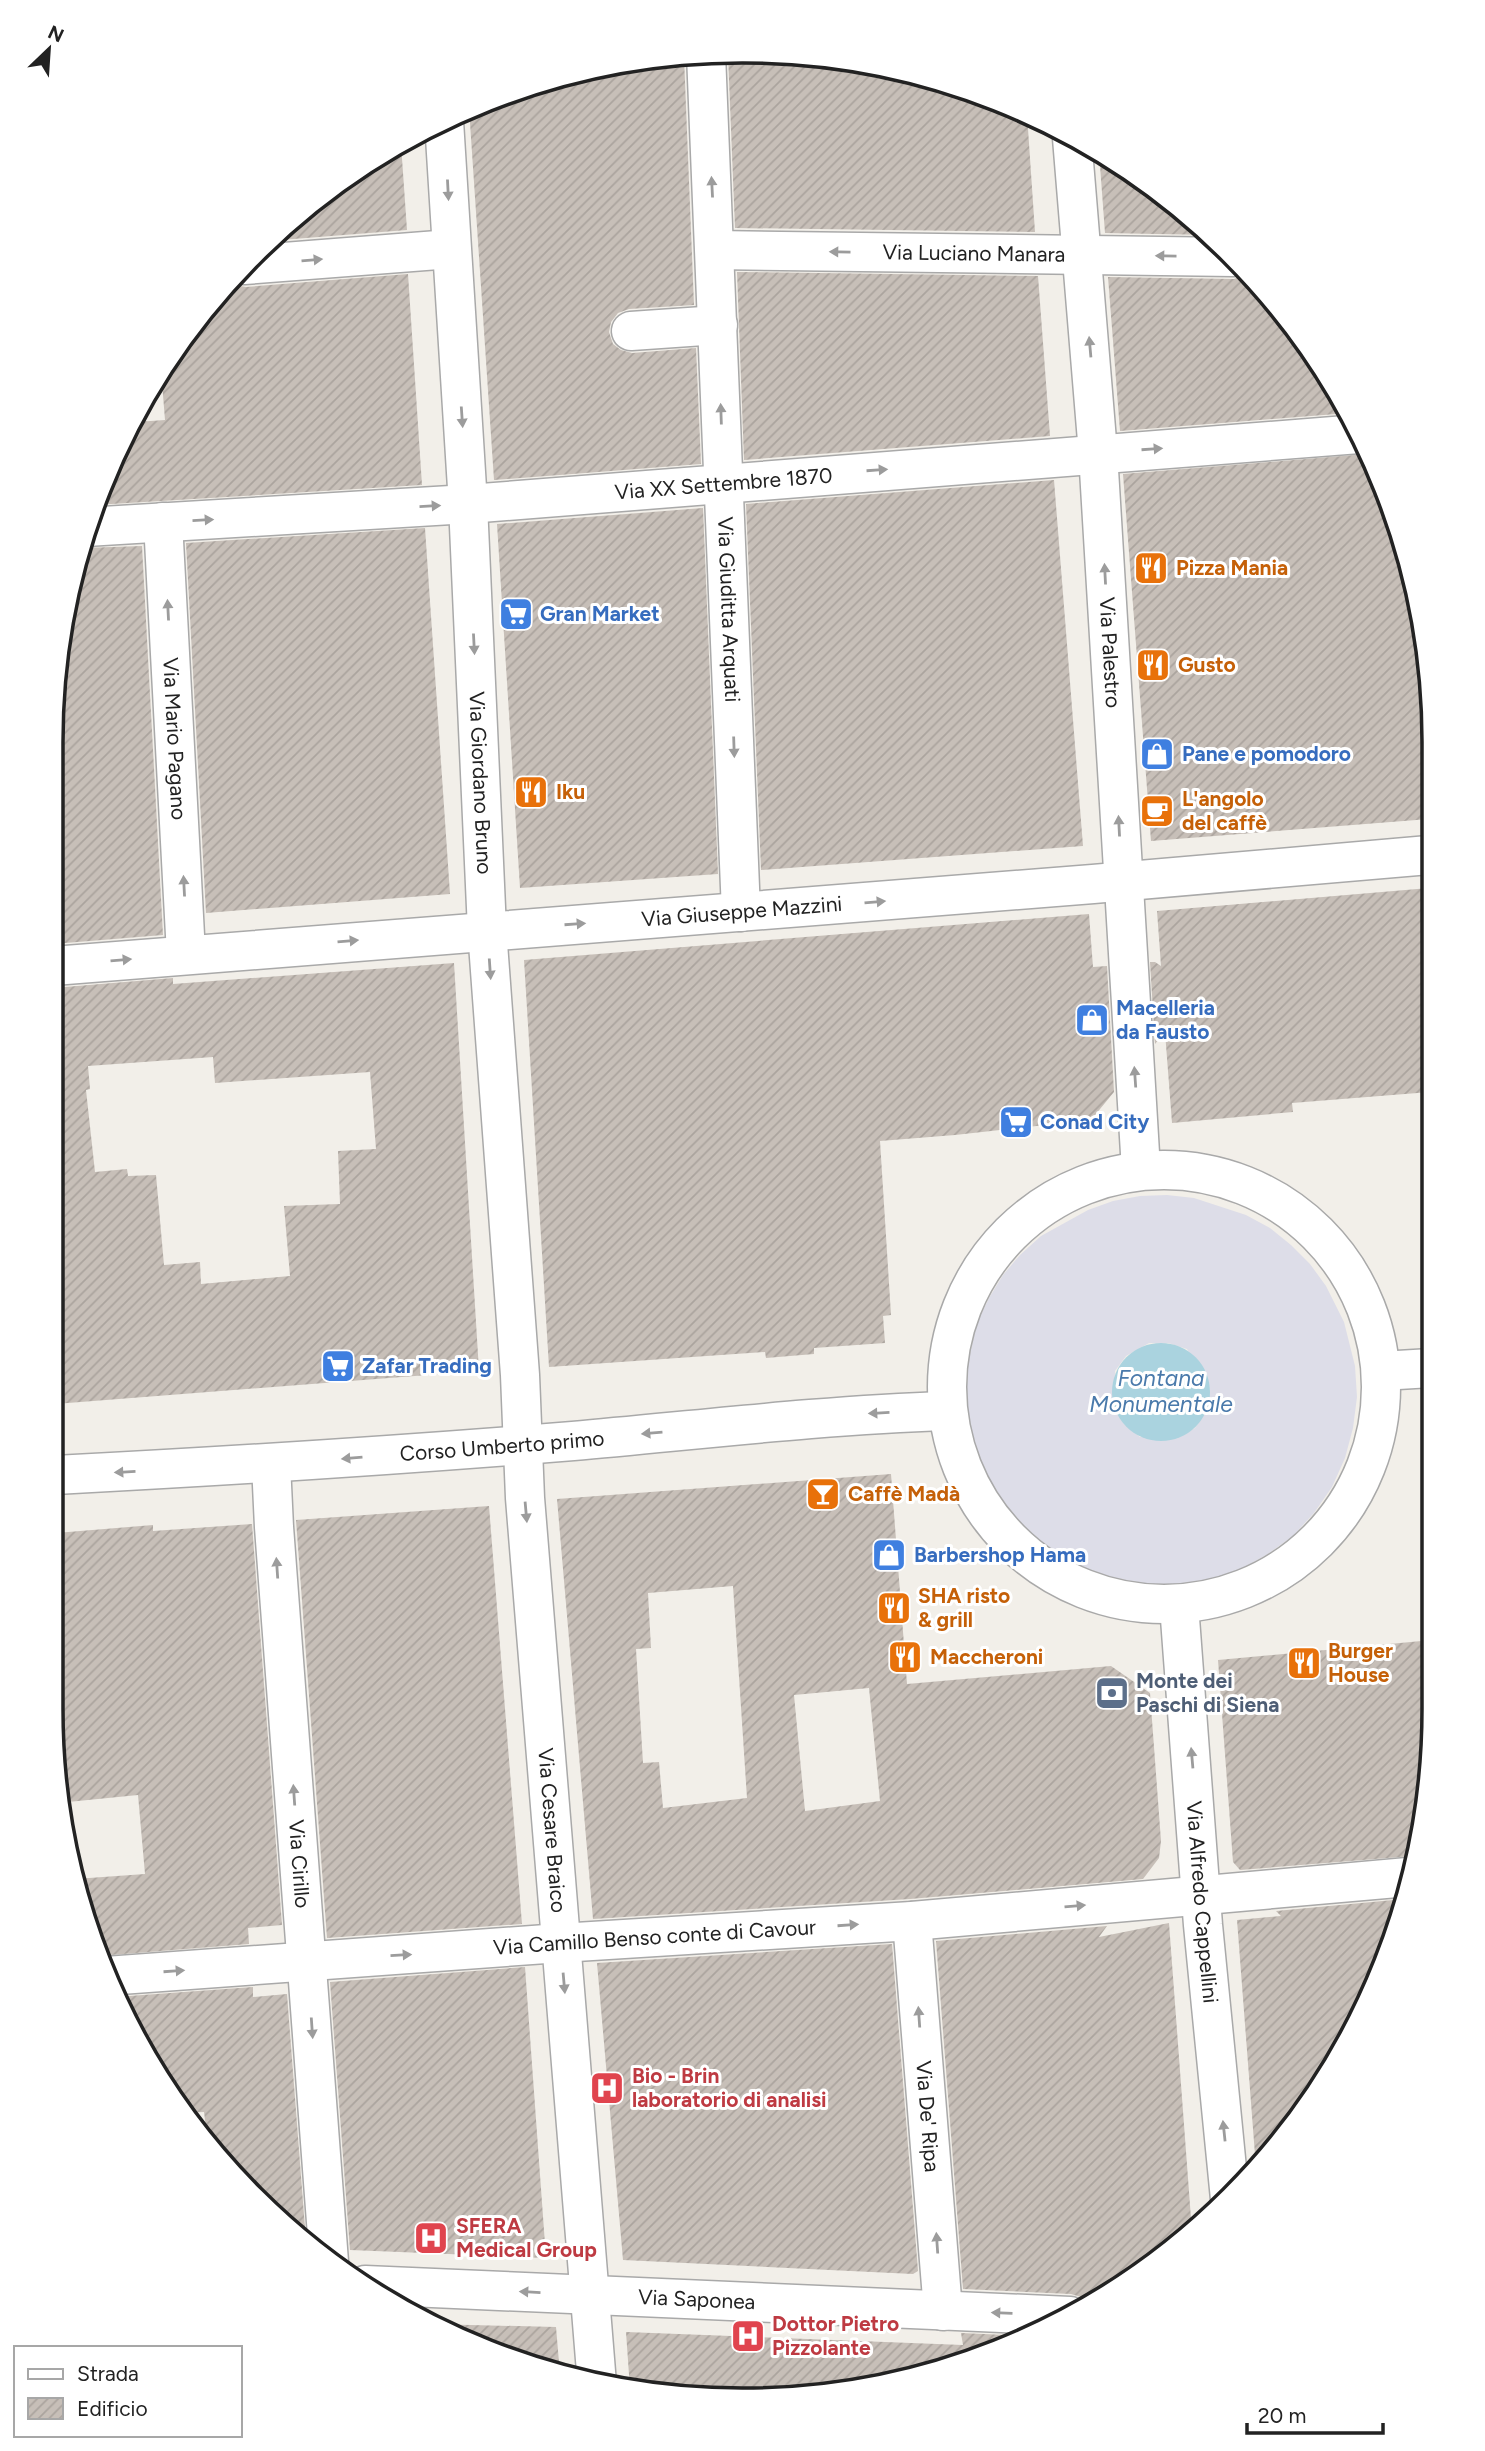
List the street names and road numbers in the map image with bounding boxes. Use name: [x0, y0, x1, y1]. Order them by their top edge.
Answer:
street label: Via Luciano Manara: [882, 239, 1066, 267]
street label: Via XX Settembre 1870: [614, 462, 833, 504]
street label: Via Giuditta Arquati: [713, 516, 745, 703]
street label: Via Palestro: [1095, 596, 1126, 709]
street label: Via Mario Pagano: [158, 657, 192, 821]
street label: Via Giordano Bruno: [464, 691, 498, 875]
street label: Via Giuseppe Mazzini: [641, 891, 843, 932]
street label: Corso Umberto primo: [399, 1425, 605, 1466]
street label: Via Cesare Braico: [533, 1747, 572, 1914]
street label: Via Alfredo Cappellini: [1182, 1800, 1224, 2004]
street label: Via Cirillo: [284, 1819, 315, 1909]
street label: Via Camillo Benso conte di Cavour: [492, 1914, 817, 1960]
street label: Via De' Ripa: [911, 2060, 945, 2173]
street label: Via Saponea: [637, 2284, 756, 2314]

